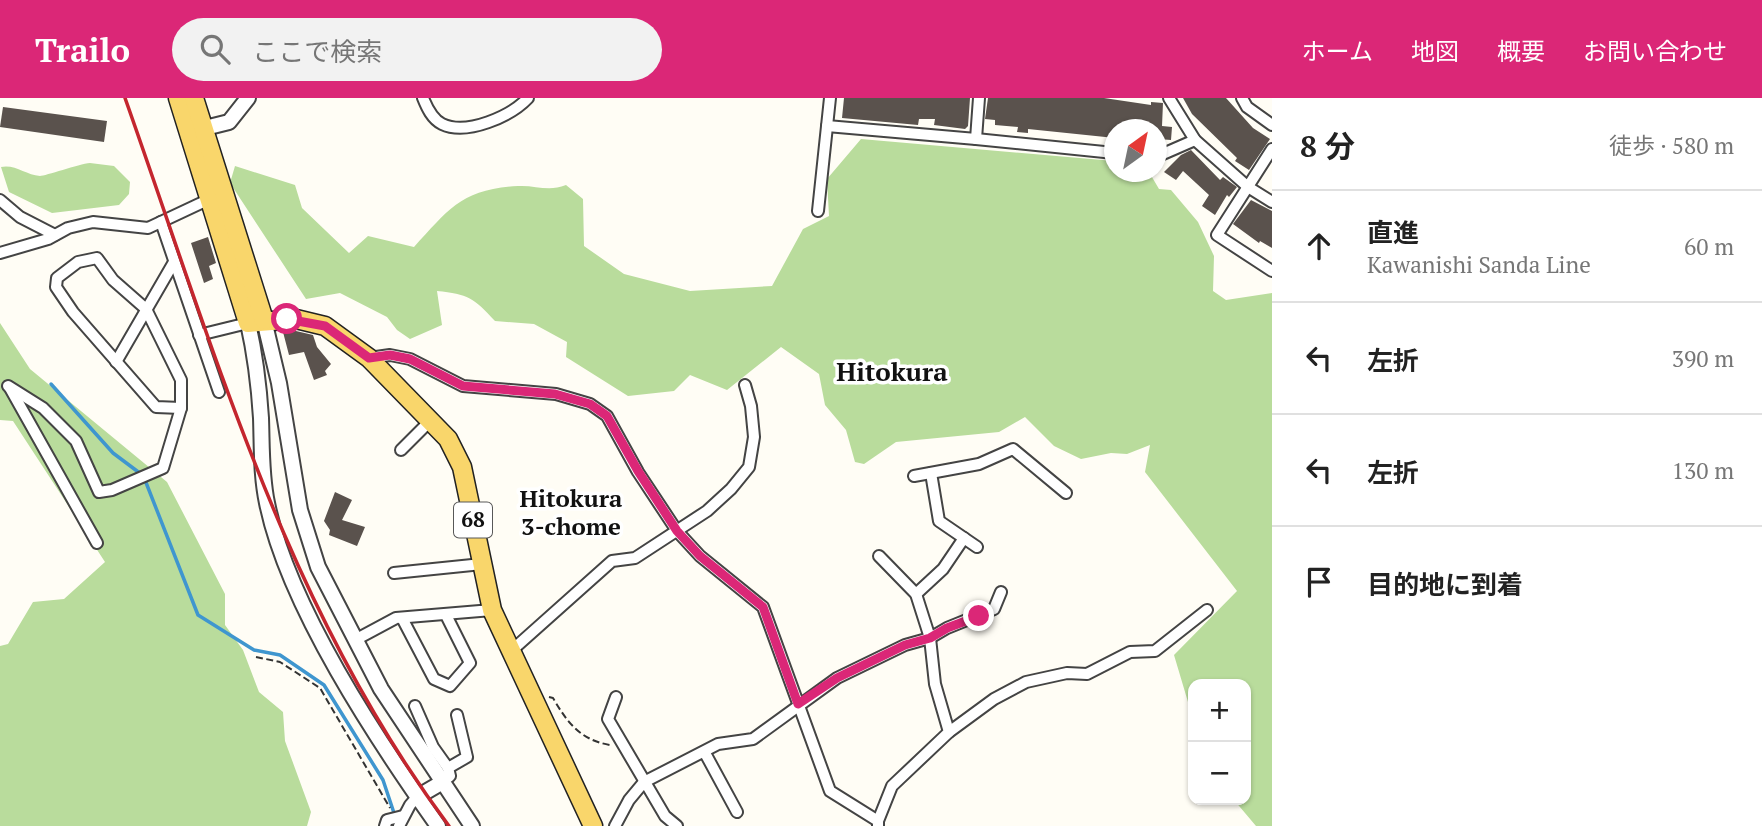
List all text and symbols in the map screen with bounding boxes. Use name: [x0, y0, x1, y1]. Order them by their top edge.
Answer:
search box: [172, 18, 662, 81]
text: Trailo: [35, 28, 130, 71]
icon: search: [196, 30, 234, 68]
text: ここで検索: [252, 34, 382, 68]
text: ホーム: [1302, 35, 1373, 67]
text: 地図: [1411, 35, 1459, 67]
text: 概要: [1497, 35, 1545, 67]
text: お問い合わせ: [1583, 35, 1727, 67]
north arrow: [1104, 119, 1167, 182]
text: 8 分: [1300, 126, 1355, 166]
text: 徒歩 · 580 m: [1609, 130, 1734, 161]
text: 直進: [1367, 215, 1419, 249]
icon: ahead: [1300, 227, 1338, 265]
text: 60 m: [1684, 231, 1734, 262]
text: Kawanishi Sanda Line: [1367, 249, 1591, 280]
route start: [271, 303, 302, 334]
icon: left: [1300, 339, 1338, 377]
text: 左折: [1367, 343, 1419, 377]
text: 390 m: [1672, 343, 1734, 374]
district label: Hitokura: [836, 354, 948, 388]
icon: left: [1300, 451, 1338, 489]
text: 左折: [1367, 455, 1419, 489]
text: 130 m: [1672, 455, 1734, 486]
district label: Hitokura 3-chome: [520, 482, 623, 542]
road number: 68: [454, 502, 492, 538]
icon: arrive: [1300, 563, 1338, 601]
text: 目的地に到着: [1367, 567, 1523, 601]
route end: [963, 600, 994, 631]
map controls: [1188, 679, 1251, 805]
button: +: [1188, 679, 1251, 742]
button: −: [1188, 742, 1251, 805]

